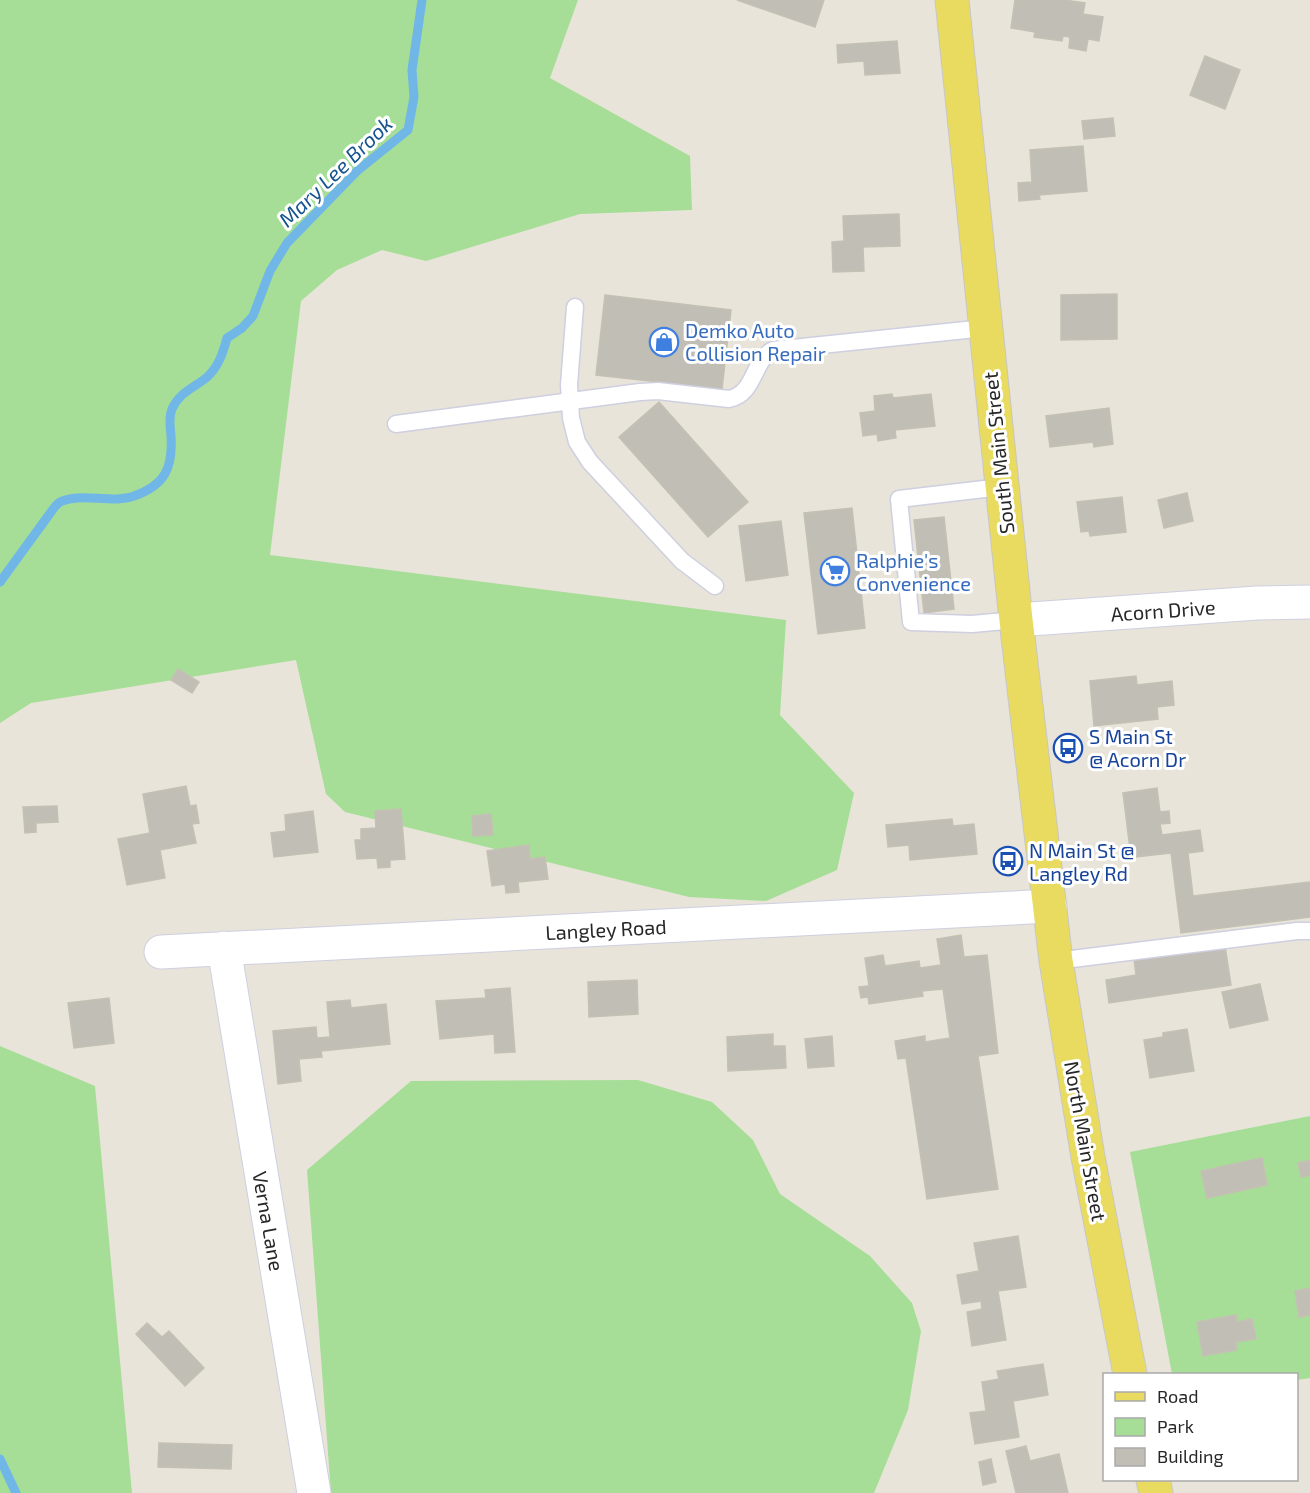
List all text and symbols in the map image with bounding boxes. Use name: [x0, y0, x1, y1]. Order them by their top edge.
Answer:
water label: Mary Lee Brook: [273, 110, 398, 232]
place label: Demko Auto Collision Repair: [685, 318, 826, 365]
shop icon: Demko Auto Collision Repair: [648, 326, 680, 358]
street label: South Main Street: [978, 370, 1018, 535]
place label: Ralphie's Convenience: [856, 548, 971, 595]
supermarket icon: Ralphie's Convenience: [819, 555, 851, 587]
street label: Acorn Drive: [1110, 594, 1216, 626]
place label: S Main St @ Acorn Dr: [1089, 724, 1186, 771]
bus stop icon: S Main St @ Acorn Dr: [1052, 732, 1084, 764]
place label: N Main St @ Langley Rd: [1029, 838, 1135, 885]
bus stop icon: N Main St @ Langley Rd: [992, 845, 1024, 877]
street label: Langley Road: [545, 914, 667, 944]
street label: North Main Street: [1060, 1059, 1112, 1223]
street label: Verna Lane: [248, 1169, 290, 1273]
legend: [1103, 1373, 1298, 1481]
text: Road: [1157, 1385, 1198, 1407]
text: Park: [1157, 1415, 1194, 1437]
text: Building: [1157, 1445, 1224, 1467]

